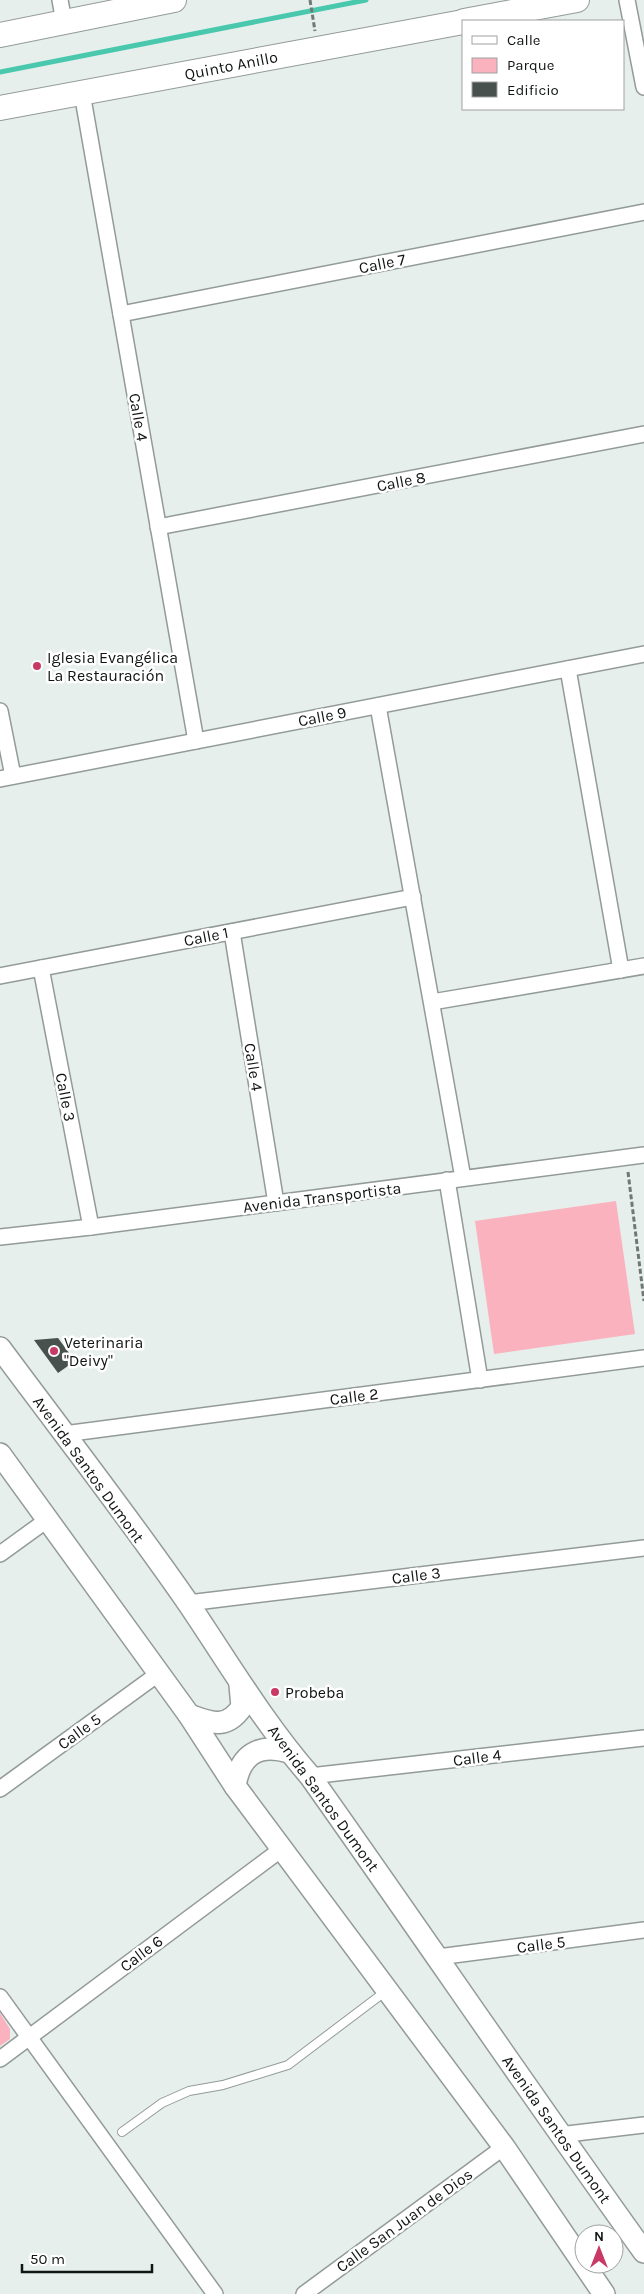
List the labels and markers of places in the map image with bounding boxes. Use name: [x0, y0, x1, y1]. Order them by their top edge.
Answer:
place label: Iglesia Evangélica La Restauración: [47, 648, 178, 685]
marker: Iglesia Evangélica La Restauración: [31, 660, 43, 672]
place label: Veterinaria "Deivy": [64, 1333, 143, 1370]
marker: Veterinaria "Deivy": [48, 1345, 60, 1357]
place label: Probeba: [285, 1683, 344, 1702]
marker: Probeba: [269, 1686, 281, 1698]

